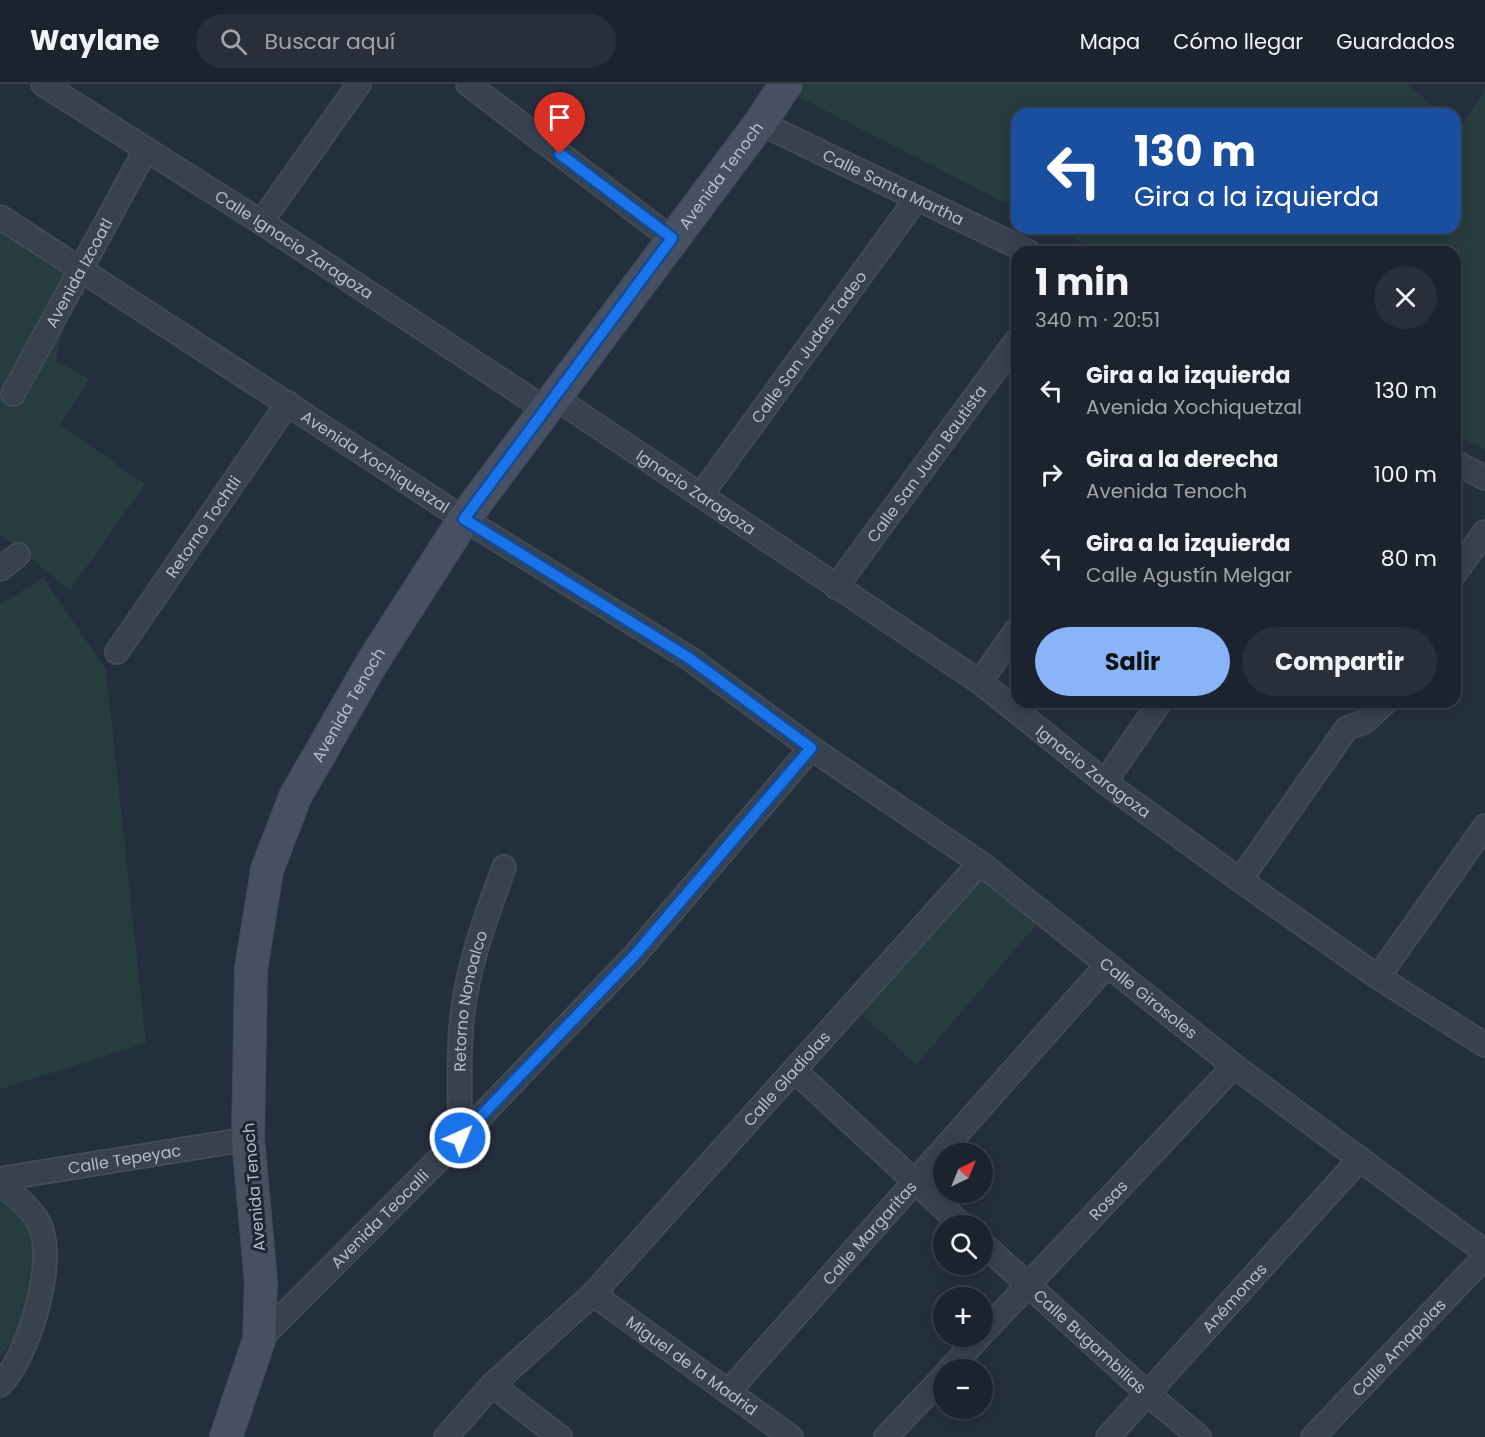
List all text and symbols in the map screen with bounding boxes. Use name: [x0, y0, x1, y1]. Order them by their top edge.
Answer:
search box: [196, 14, 616, 68]
text: Waylane: [30, 21, 160, 60]
icon: search: [217, 25, 250, 58]
text: Buscar aquí: [265, 26, 395, 57]
text: Mapa: [1080, 27, 1140, 56]
text: Cómo llegar: [1173, 27, 1303, 56]
text: Guardados: [1336, 27, 1455, 56]
pin: [534, 92, 585, 154]
icon: arrive: [543, 101, 576, 134]
street label: Avenida Tenoch: [673, 117, 769, 234]
text: 130 m: [1134, 122, 1256, 181]
icon: left: [1035, 132, 1113, 210]
street label: Calle Santa Martha: [819, 143, 968, 231]
text: Gira a la izquierda: [1134, 178, 1379, 215]
street label: Calle Ignacio Zaragoza: [211, 184, 378, 304]
street label: Avenida Izcoatl: [40, 214, 118, 332]
text: 1 min: [1035, 257, 1129, 308]
street label: Calle San Judas Tadeo: [745, 266, 872, 428]
button: close: [1374, 266, 1437, 329]
text: 340 m · 20:51: [1035, 306, 1160, 334]
text: Gira a la izquierda: [1086, 360, 1290, 391]
icon: left: [1035, 374, 1068, 407]
text: 130 m: [1375, 375, 1437, 406]
street label: Calle San Juan Bautista: [861, 380, 992, 547]
text: Avenida Xochiquetzal: [1086, 393, 1302, 421]
street label: Avenida Xochiquetzal: [297, 405, 454, 518]
street label: Ignacio Zaragoza: [632, 444, 760, 540]
text: Gira a la derecha: [1086, 444, 1279, 475]
icon: right: [1035, 458, 1068, 491]
text: 100 m: [1374, 459, 1437, 490]
street label: Retorno Tochtli: [160, 471, 246, 582]
text: Avenida Tenoch: [1086, 477, 1247, 505]
text: Gira a la izquierda: [1086, 528, 1290, 559]
icon: left: [1035, 542, 1068, 575]
text: 80 m: [1381, 543, 1437, 574]
text: Calle Agustín Melgar: [1086, 561, 1292, 589]
button: Salir: [1035, 627, 1230, 696]
button: Compartir: [1242, 627, 1437, 696]
street label: Avenida Tenoch: [306, 643, 390, 766]
street label: Ignacio Zaragoza: [1031, 720, 1156, 823]
street label: Retorno Nonoalco: [448, 927, 493, 1072]
street label: Calle Girasoles: [1095, 952, 1202, 1044]
street label: Calle Gladiolas: [738, 1026, 835, 1131]
position arrow: [428, 1106, 492, 1170]
street label: Avenida Tenoch: [237, 1122, 271, 1252]
street label: Calle Tepeyac: [66, 1138, 183, 1179]
north arrow: [933, 1143, 993, 1203]
map controls: [933, 1143, 993, 1419]
street label: Avenida Teocalli: [325, 1164, 434, 1273]
street label: Rosas: [1083, 1175, 1133, 1225]
street label: Calle Margaritas: [817, 1176, 922, 1290]
button: search: [933, 1215, 993, 1275]
street label: Anémonas: [1196, 1258, 1272, 1338]
street label: Calle Bugambilias: [1029, 1284, 1151, 1399]
button: +: [933, 1287, 993, 1347]
street label: Calle Amapolas: [1346, 1293, 1451, 1401]
street label: Miguel de la Madrid: [621, 1310, 762, 1421]
button: −: [933, 1359, 993, 1419]

